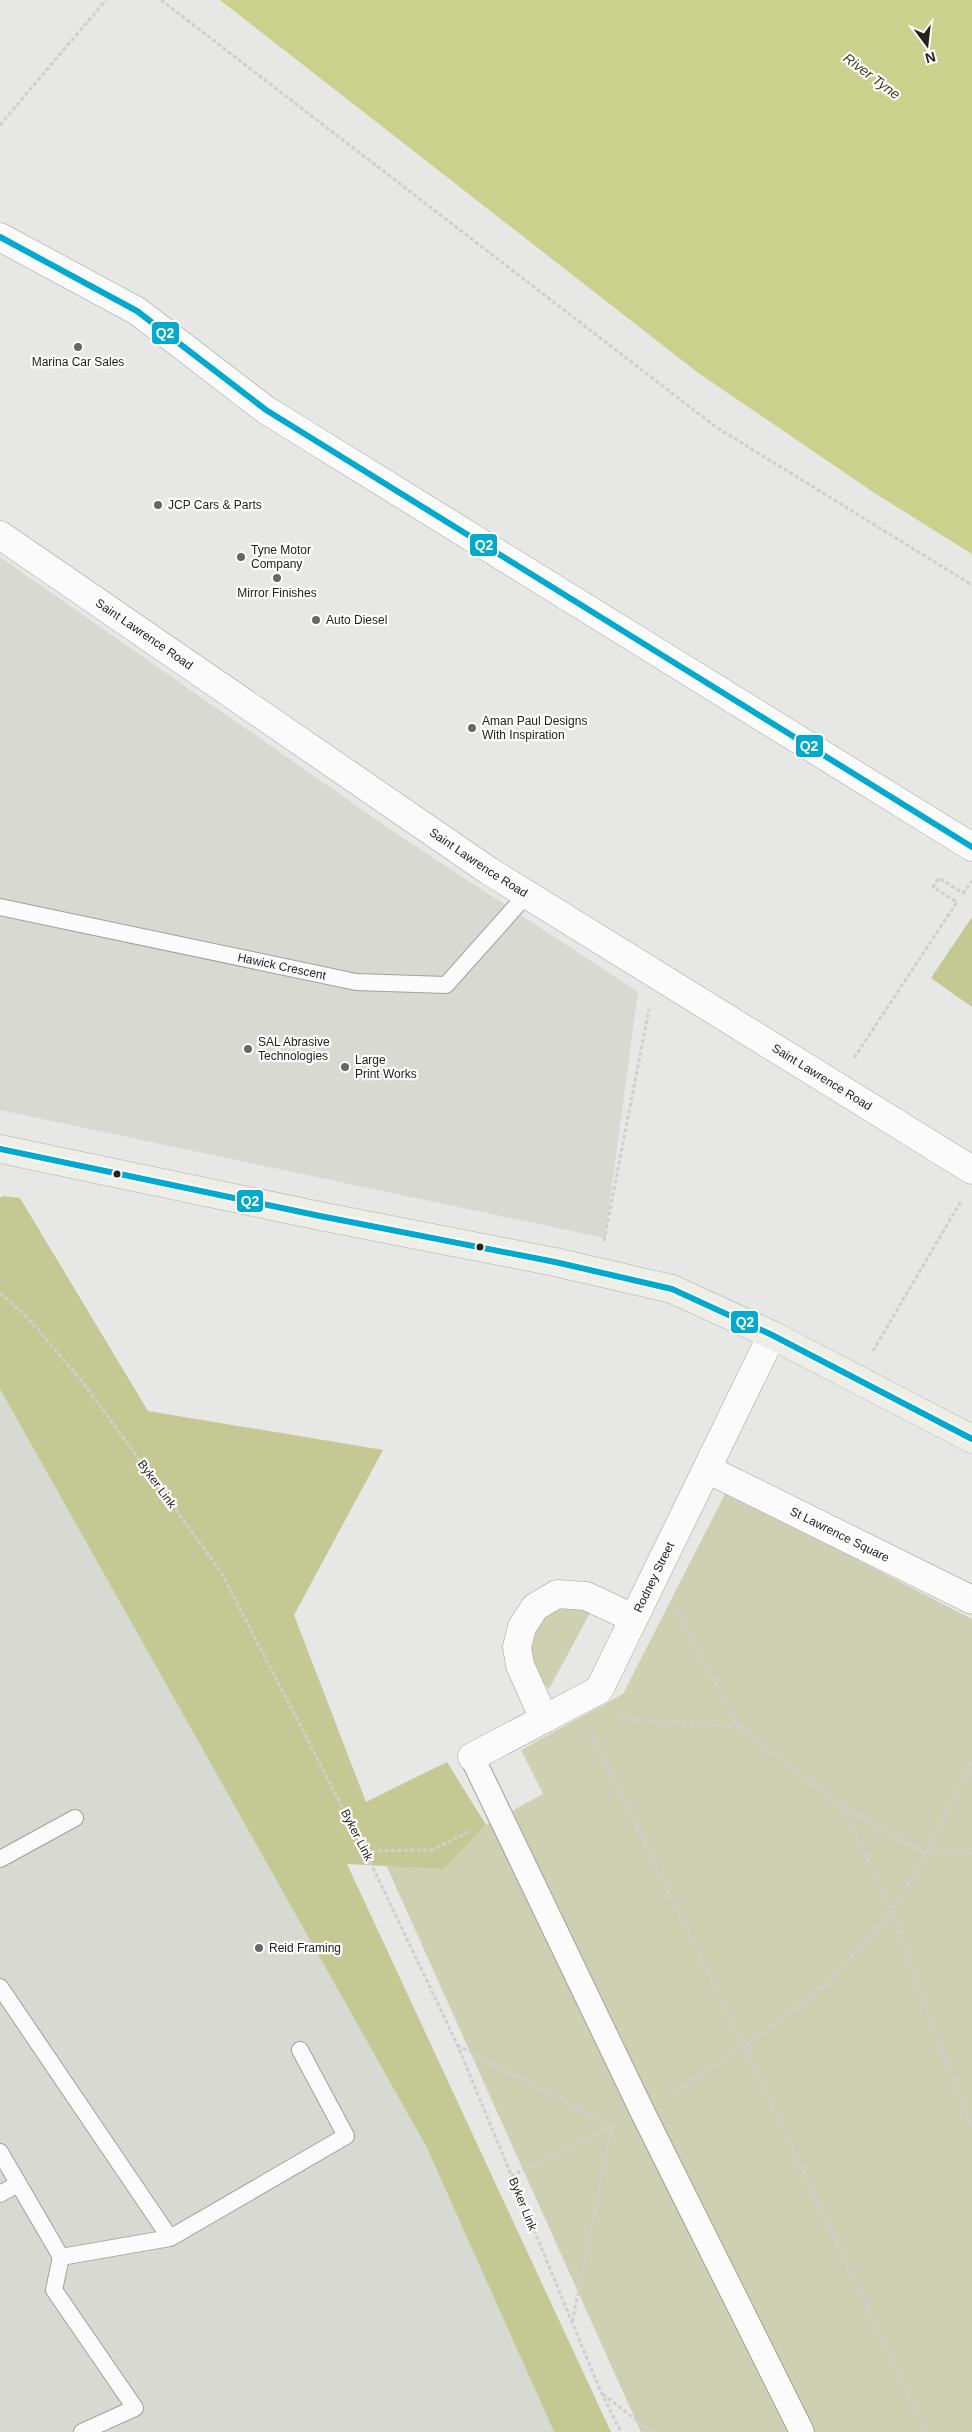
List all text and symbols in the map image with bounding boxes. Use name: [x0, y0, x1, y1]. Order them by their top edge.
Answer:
north arrow: [902, 20, 952, 70]
text: N: [923, 49, 937, 67]
water label: River Tyne: [841, 50, 904, 103]
line badge: Q2: [151, 321, 180, 345]
text: Q2: [156, 325, 175, 341]
marker: Marina Car Sales: [72, 341, 84, 353]
place label: Marina Car Sales: [32, 355, 124, 369]
place label: JCP Cars & Parts: [168, 498, 262, 512]
marker: JCP Cars & Parts: [152, 499, 164, 511]
line badge: Q2: [469, 533, 498, 557]
text: Q2: [475, 537, 494, 553]
place label: Tyne Motor Company: [251, 543, 311, 571]
marker: Tyne Motor Company: [235, 551, 247, 563]
marker: Mirror Finishes: [271, 572, 283, 584]
place label: Mirror Finishes: [237, 586, 317, 600]
street label: Saint Lawrence Road: [93, 596, 196, 672]
place label: Auto Diesel: [326, 613, 387, 627]
marker: Auto Diesel: [310, 614, 322, 626]
place label: Aman Paul Designs With Inspiration: [482, 714, 587, 742]
marker: Aman Paul Designs With Inspiration: [466, 722, 478, 734]
line badge: Q2: [795, 734, 824, 758]
text: Q2: [800, 738, 819, 754]
street label: Saint Lawrence Road: [427, 825, 530, 900]
street label: Hawick Crescent: [236, 950, 328, 983]
place label: SAL Abrasive Technologies: [258, 1035, 330, 1063]
street label: Saint Lawrence Road: [769, 1041, 875, 1113]
marker: SAL Abrasive Technologies: [242, 1043, 254, 1055]
place label: Large Print Works: [355, 1053, 417, 1081]
marker: Large Print Works: [339, 1061, 351, 1073]
unlabelled marker: [112, 1169, 122, 1179]
line badge: Q2: [236, 1189, 264, 1213]
text: Q2: [241, 1193, 260, 1209]
unlabelled marker: [475, 1242, 485, 1252]
line badge: Q2: [730, 1310, 759, 1334]
text: Q2: [736, 1314, 755, 1330]
street label: Byker Link: [135, 1457, 180, 1512]
street label: St Lawrence Square: [788, 1504, 892, 1565]
street label: Rodney Street: [631, 1539, 677, 1615]
street label: Byker Link: [338, 1807, 376, 1864]
place label: Reid Framing: [269, 1941, 341, 1955]
marker: Reid Framing: [253, 1942, 265, 1954]
street label: Byker Link: [506, 2175, 540, 2234]

